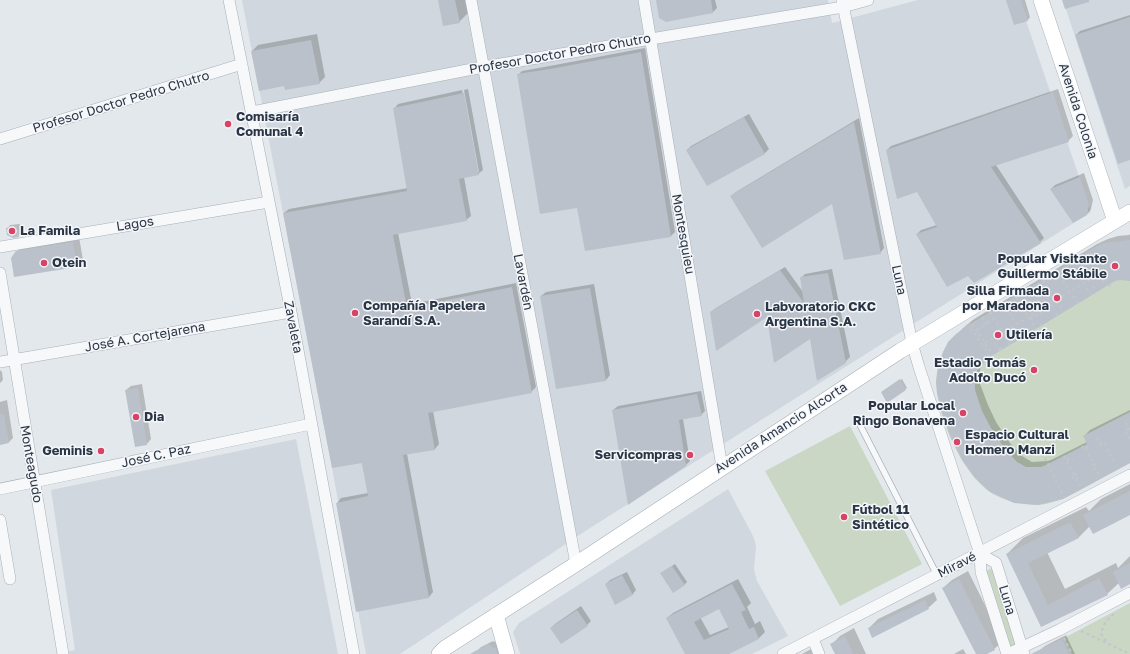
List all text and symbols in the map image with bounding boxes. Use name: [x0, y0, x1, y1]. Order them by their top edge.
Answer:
street label: Profesor Doctor Pedro Chutro: [468, 30, 652, 78]
street label: Avenida Colonia: [1055, 61, 1101, 161]
street label: Profesor Doctor Pedro Chutro: [31, 68, 211, 136]
place label: Comisaría Comunal 4: [236, 109, 303, 140]
marker: Comisaría Comunal 4: [223, 119, 233, 129]
street label: Montesquieu: [668, 193, 698, 275]
street label: Lagos: [115, 213, 155, 235]
place label: La Famila: [20, 223, 80, 239]
marker: La Famila: [7, 226, 17, 236]
place label: Popular Visitante Guillermo Stábile: [998, 251, 1107, 282]
street label: Lavardén: [510, 252, 536, 312]
place label: Otein: [52, 255, 86, 271]
marker: Otein: [39, 258, 49, 268]
marker: Popular Visitante Guillermo Stábile: [1110, 261, 1120, 271]
street label: Luna: [888, 264, 910, 296]
place label: Silla Firmada por Maradona: [962, 283, 1049, 314]
marker: Silla Firmada por Maradona: [1052, 293, 1062, 303]
place label: Compañía Papelera Sarandí S.A.: [363, 298, 485, 329]
street label: Zavaleta: [280, 299, 306, 355]
place label: Labvoratorio CKC Argentina S.A.: [765, 299, 876, 330]
marker: Compañía Papelera Sarandí S.A.: [350, 308, 360, 318]
marker: Labvoratorio CKC Argentina S.A.: [752, 309, 762, 319]
street label: José A. Cortejarena: [84, 319, 206, 355]
place label: Utilería: [1006, 327, 1052, 343]
marker: Utilería: [993, 330, 1003, 340]
place label: Estadio Tomás Adolfo Ducó: [934, 355, 1026, 386]
marker: Estadio Tomás Adolfo Ducó: [1029, 365, 1039, 375]
street label: Avenida Amancio Alcorta: [712, 379, 850, 477]
place label: Popular Local Ringo Bonavena: [853, 398, 955, 429]
marker: Popular Local Ringo Bonavena: [958, 408, 968, 418]
place label: Dia: [144, 409, 164, 425]
marker: Dia: [131, 412, 141, 422]
street label: Monteagudo: [16, 424, 46, 504]
place label: Espacio Cultural Homero Manzi: [965, 427, 1069, 458]
marker: Espacio Cultural Homero Manzi: [952, 437, 962, 447]
street label: José C. Paz: [120, 441, 192, 471]
place label: Geminis: [42, 443, 93, 459]
marker: Geminis: [96, 446, 106, 456]
place label: Servicompras: [595, 447, 682, 463]
marker: Servicompras: [685, 450, 695, 460]
place label: Fútbol 11 Sintético: [852, 502, 909, 533]
marker: Fútbol 11 Sintético: [839, 512, 849, 522]
street label: Miravé: [935, 549, 979, 581]
street label: Luna: [995, 583, 1019, 617]

